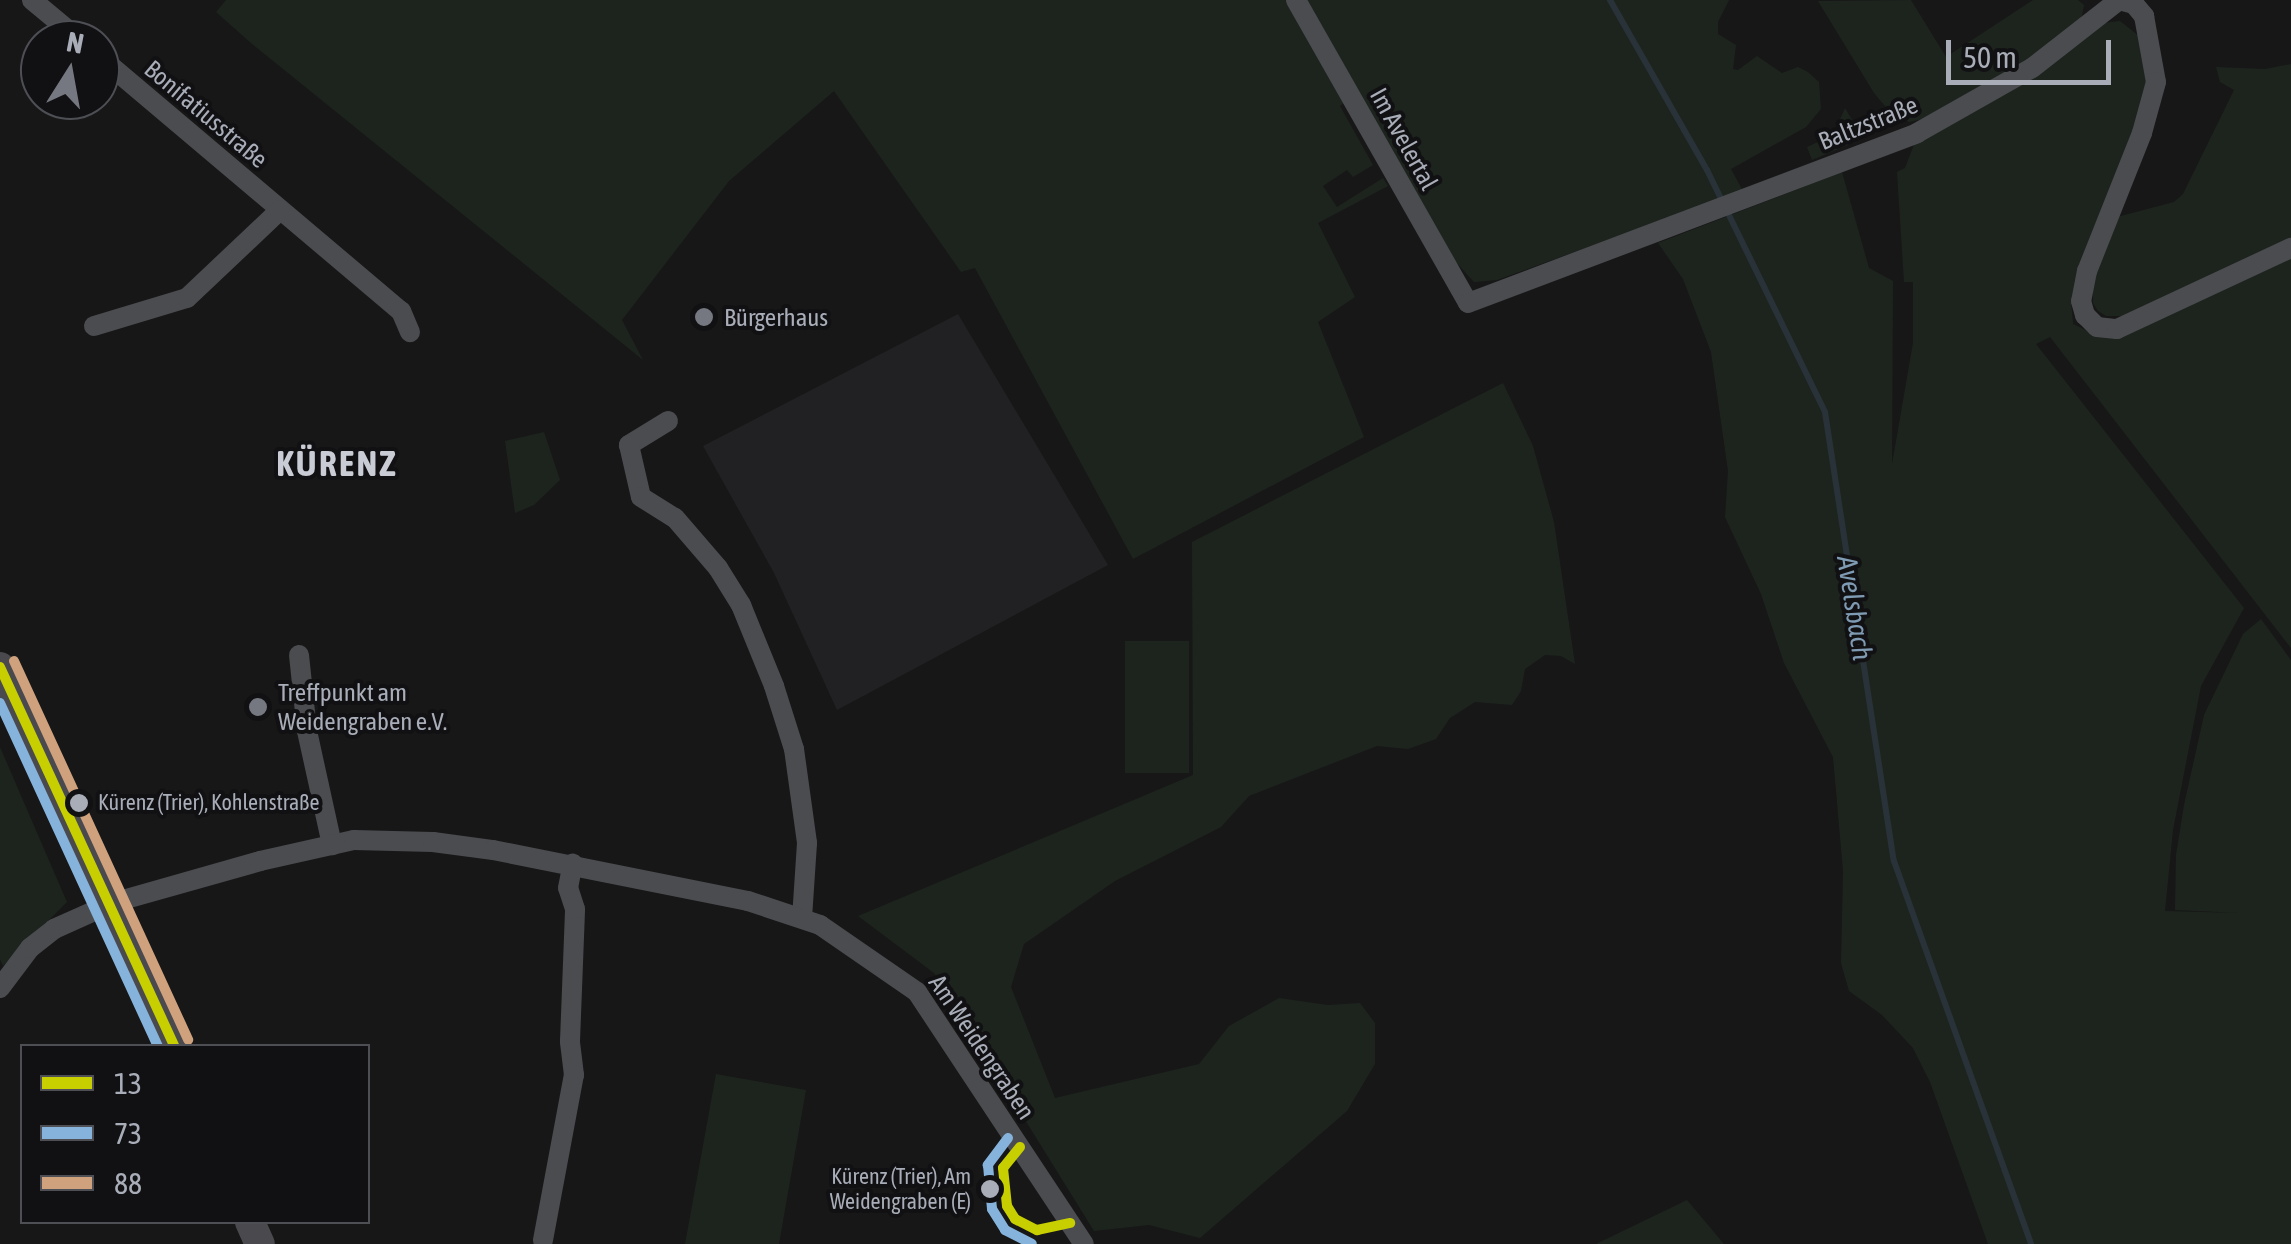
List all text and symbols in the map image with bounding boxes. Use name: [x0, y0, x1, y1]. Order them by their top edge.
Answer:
north arrow: [20, 20, 120, 120]
scale bar: [1951, 20, 2116, 82]
text: N: [64, 25, 87, 60]
text: 50 m: [1963, 40, 2017, 74]
street label: Bonifatiusstraße: [138, 54, 274, 174]
street label: Im Avelertal: [1364, 83, 1444, 195]
street label: Baltzstraße: [1814, 90, 1922, 156]
place label: Bürgerhaus: [724, 302, 828, 332]
marker: Bürgerhaus: [693, 306, 715, 328]
district label: KÜRENZ: [276, 442, 398, 484]
water label: Avelsbach: [1830, 553, 1880, 663]
place label: Treffpunkt am Weidengraben e.V.: [278, 678, 447, 737]
marker: Treffpunkt am Weidengraben e.V.: [247, 696, 269, 718]
place label: Kürenz (Trier), Kohlenstraße: [98, 790, 319, 816]
marker: Kürenz (Trier), Kohlenstraße: [69, 793, 89, 813]
street label: Am Weidengraben: [923, 969, 1041, 1125]
legend: [20, 1044, 370, 1224]
text: 13: [114, 1066, 142, 1100]
text: 73: [114, 1116, 142, 1150]
place label: Kürenz (Trier), Am Weidengraben (E): [830, 1163, 971, 1214]
text: 88: [114, 1166, 142, 1200]
marker: Kürenz (Trier), Am Weidengraben (E): [980, 1179, 1000, 1199]

